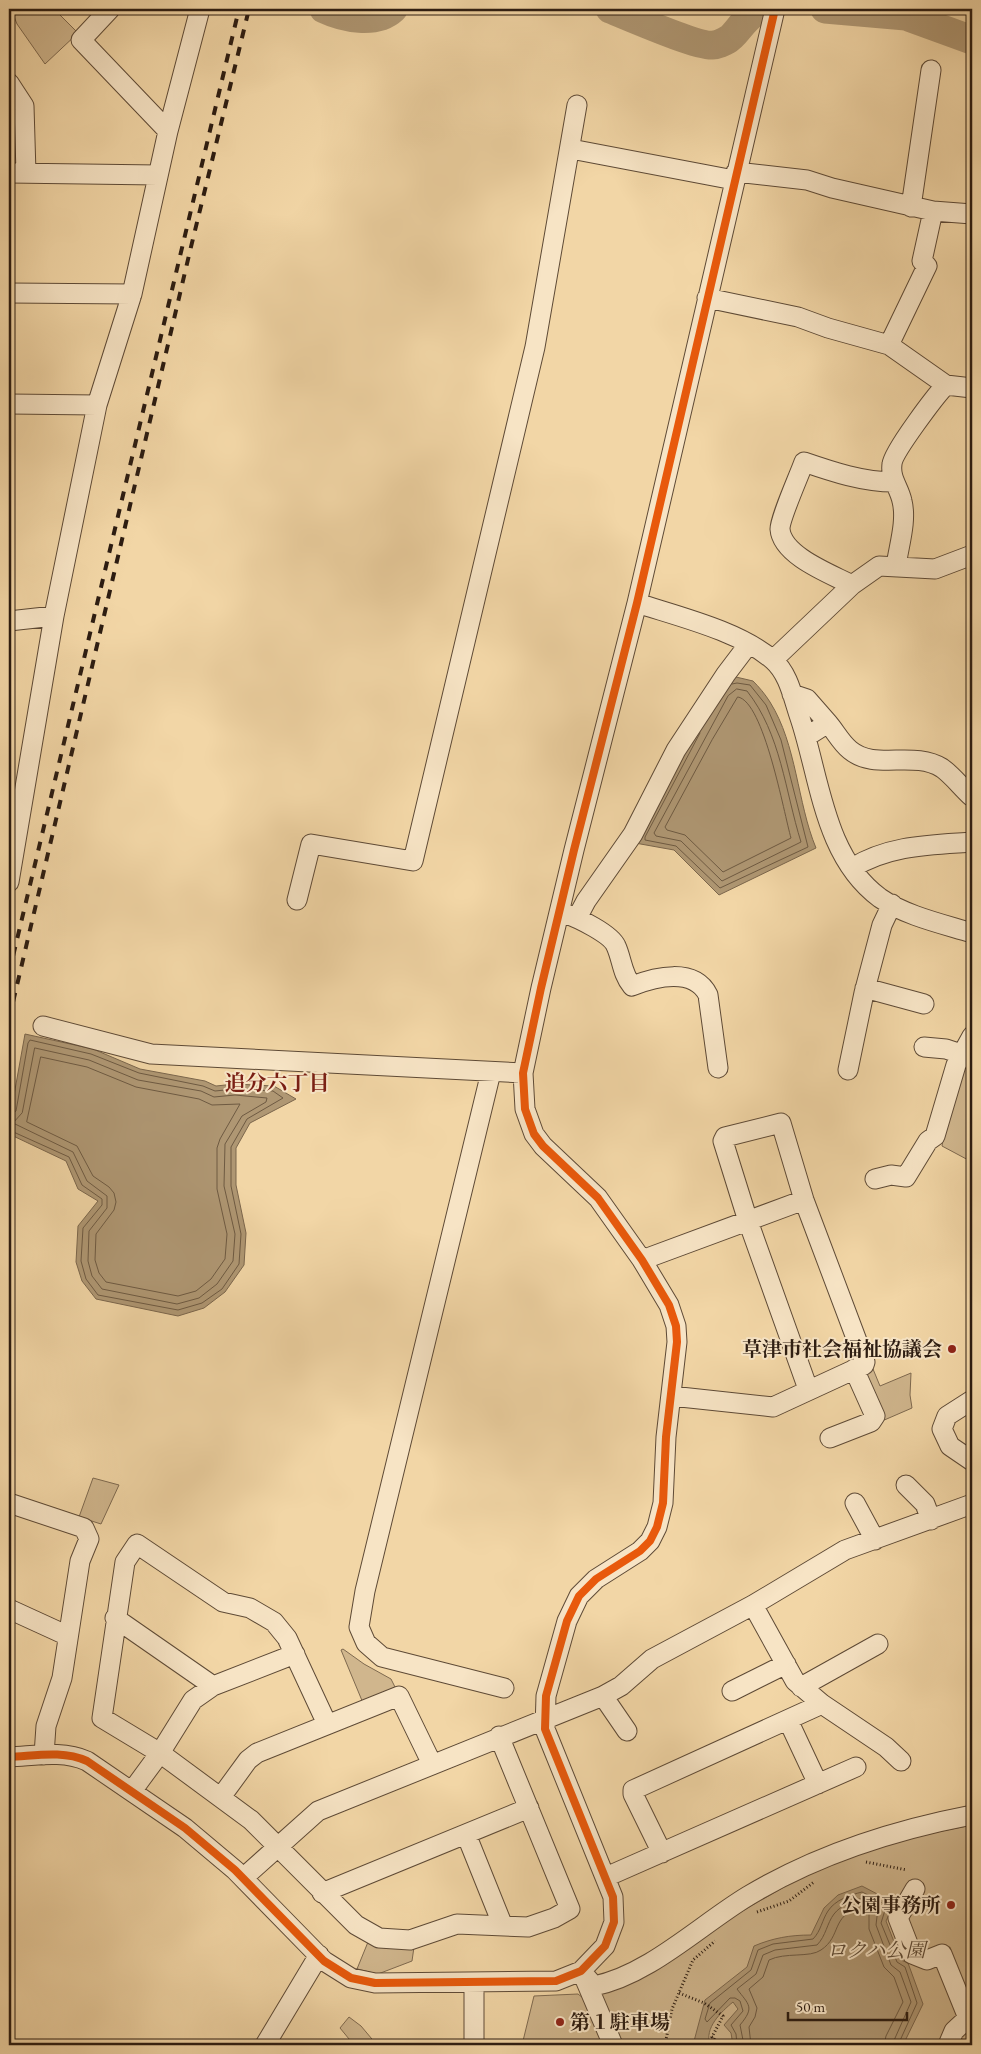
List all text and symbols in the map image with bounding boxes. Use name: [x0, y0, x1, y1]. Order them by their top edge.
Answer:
district label: 追分六丁目: [225, 1069, 330, 1096]
place label: 草津市社会福祉協議会: [742, 1336, 942, 1362]
marker: 草津市社会福祉協議会: [946, 1343, 958, 1355]
place label: 公園事務所: [841, 1892, 941, 1918]
marker: 公園事務所: [945, 1899, 957, 1911]
park label: ロクハ公園: [827, 1937, 928, 1963]
scale bar: [788, 1989, 907, 2021]
text: 50 m: [796, 1997, 825, 2016]
place label: 第１駐車場: [570, 2009, 670, 2035]
marker: 第１駐車場: [554, 2016, 566, 2028]

